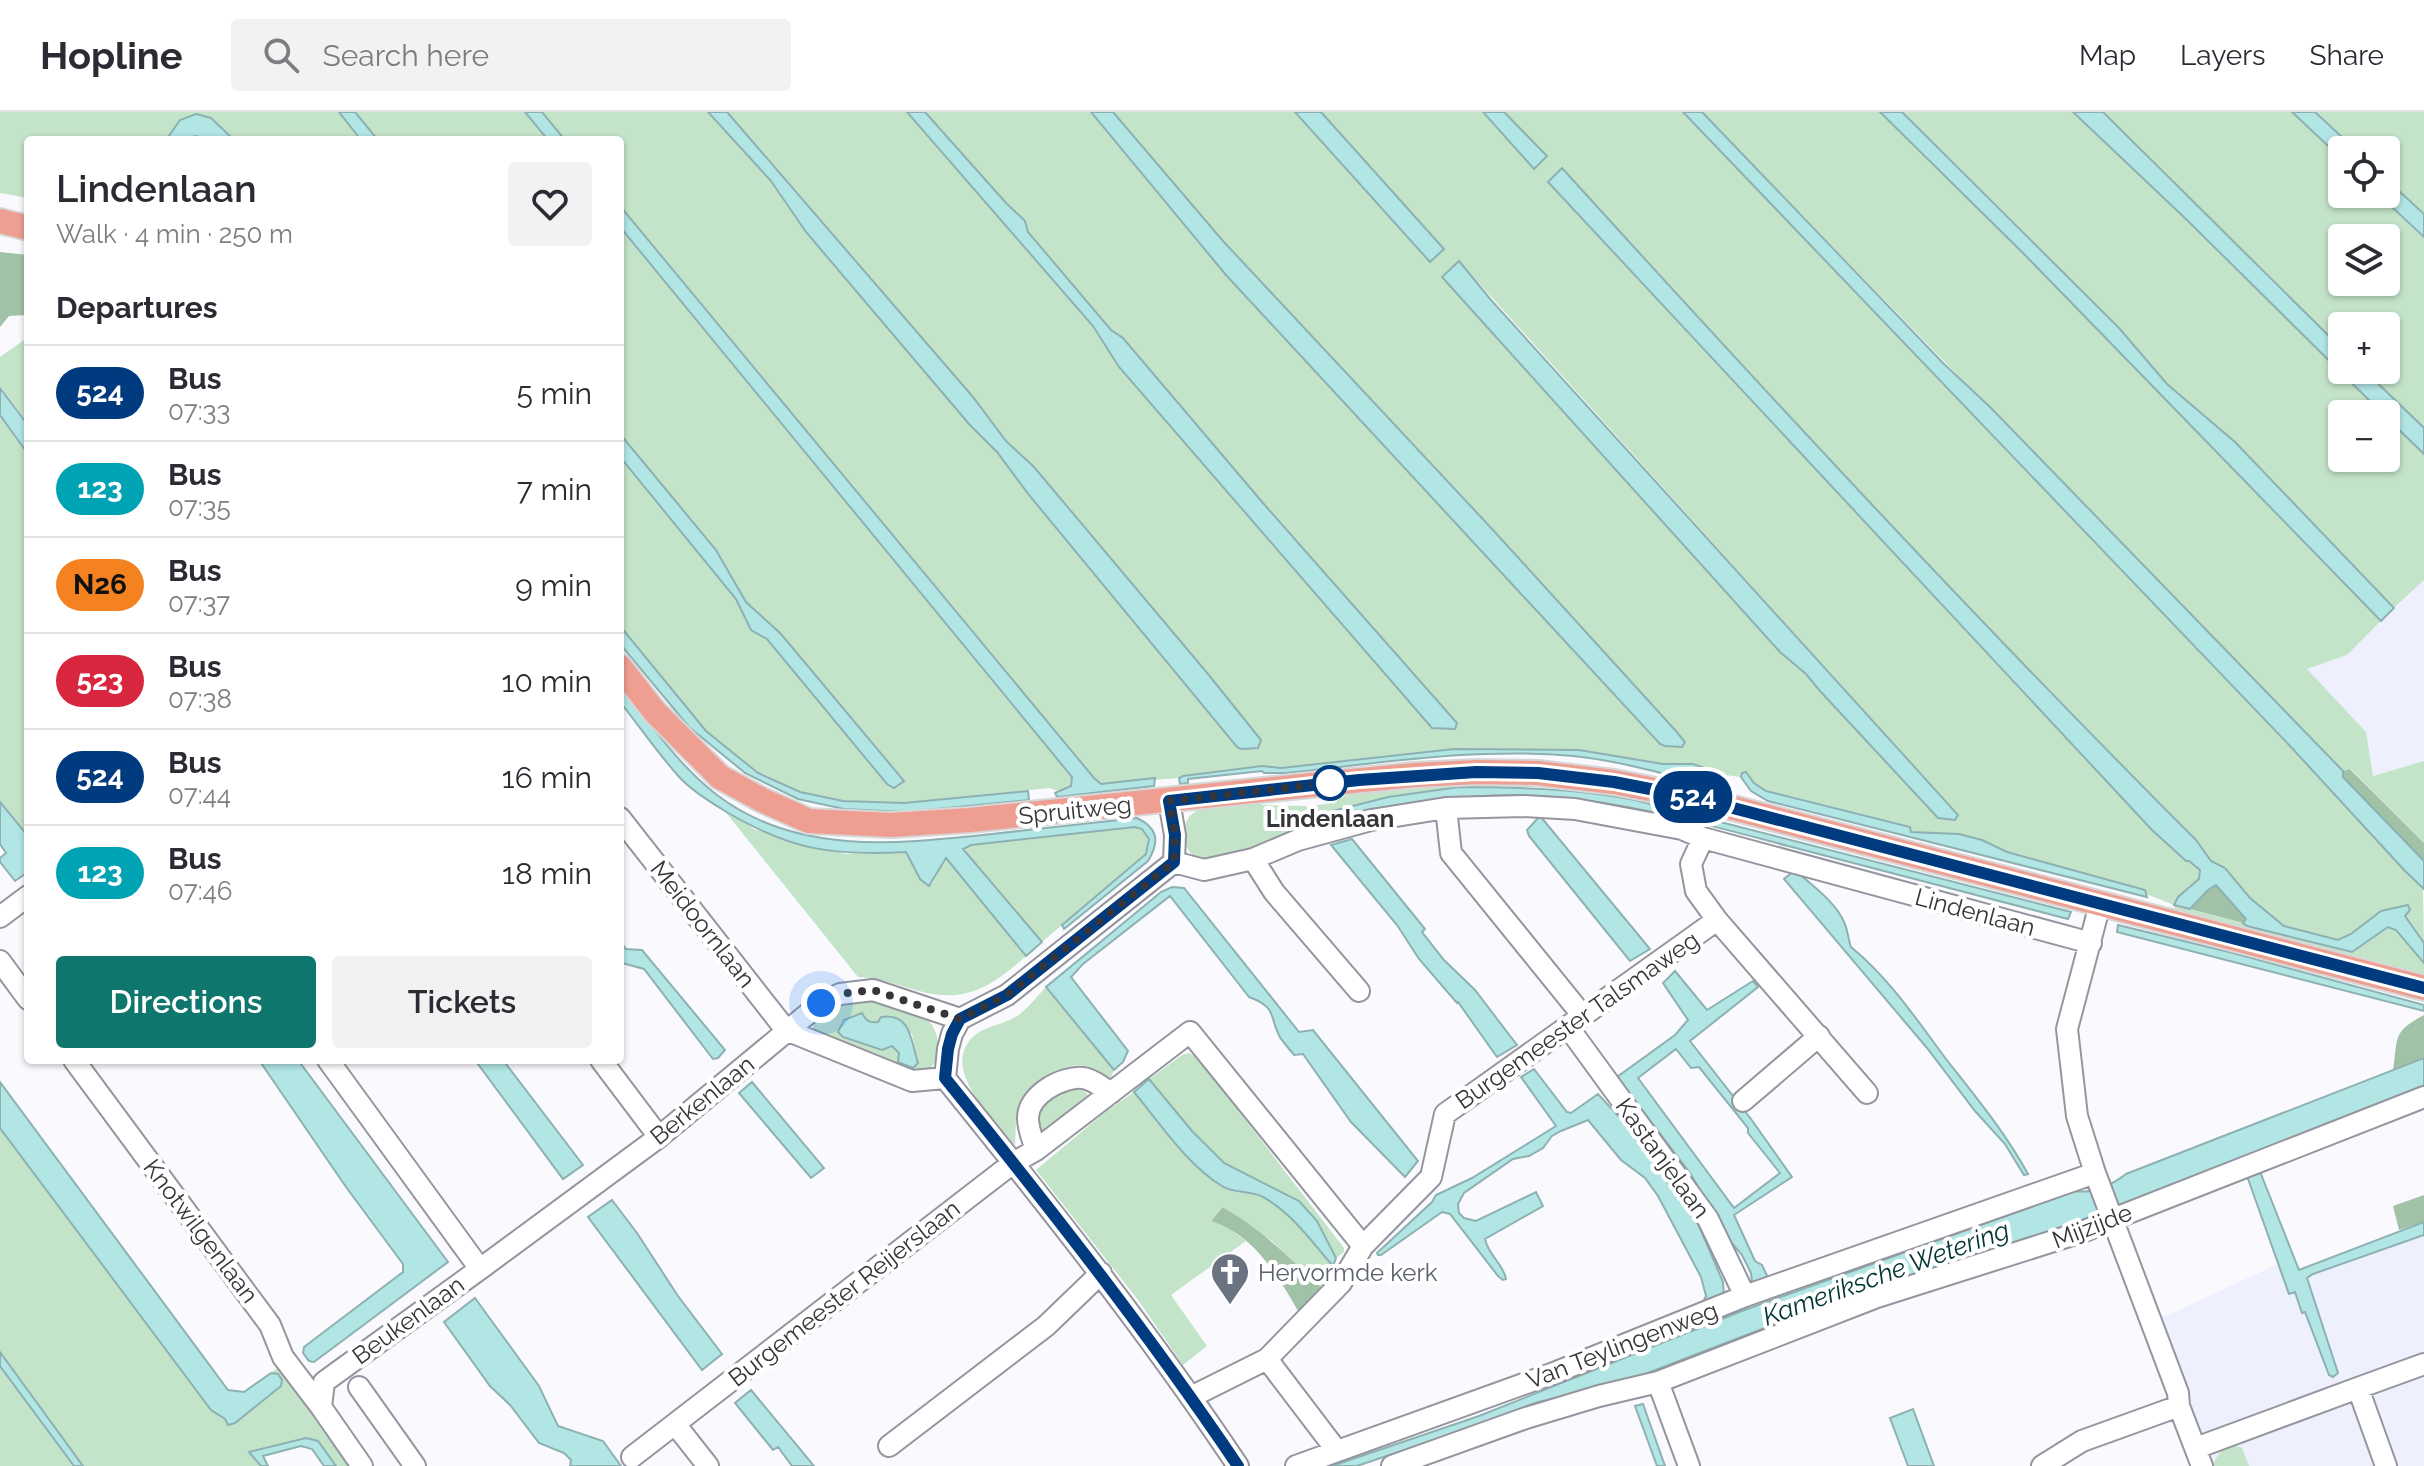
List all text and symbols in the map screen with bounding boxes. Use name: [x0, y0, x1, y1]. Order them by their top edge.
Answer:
search box: [231, 19, 791, 91]
text: Hopline: [40, 33, 183, 78]
icon: search: [259, 33, 303, 77]
text: Search here: [323, 38, 489, 73]
text: Map: [2079, 39, 2136, 72]
text: Layers: [2180, 39, 2266, 72]
text: Share: [2310, 39, 2384, 72]
map controls: [2328, 136, 2400, 472]
button: locate: [2328, 136, 2400, 208]
button: heart: [508, 162, 592, 246]
text: Lindenlaan: [56, 166, 257, 211]
text: Walk · 4 min · 250 m: [56, 219, 293, 249]
button: layers: [2328, 224, 2400, 296]
text: Departures: [56, 290, 218, 325]
button: +: [2328, 312, 2400, 384]
text: Bus: [168, 361, 222, 396]
text: 524: [76, 376, 124, 409]
text: 5 min: [516, 376, 592, 411]
text: 07:33: [168, 396, 230, 426]
button: −: [2328, 400, 2400, 472]
text: Bus: [168, 457, 222, 492]
text: 123: [77, 472, 123, 505]
text: 7 min: [517, 472, 592, 507]
text: 07:35: [168, 492, 231, 522]
text: Bus: [168, 553, 222, 588]
text: N26: [73, 568, 127, 601]
text: 9 min: [515, 568, 592, 603]
text: 07:37: [168, 588, 230, 618]
text: Bus: [168, 649, 222, 684]
text: 523: [77, 664, 123, 697]
text: 10 min: [502, 664, 592, 699]
text: 07:38: [168, 684, 232, 714]
text: Bus: [168, 745, 222, 780]
text: 524: [76, 760, 124, 793]
text: 16 min: [502, 760, 592, 795]
marker: Lindenlaan: [1313, 766, 1347, 800]
line badge: 524: [1647, 771, 1739, 823]
text: 07:44: [168, 780, 231, 810]
text: 524: [1669, 780, 1717, 813]
street label: Spruitweg: [1017, 790, 1133, 830]
place label: Lindenlaan: [1266, 804, 1394, 833]
text: Bus: [168, 841, 222, 876]
street label: Meidoornlaan: [645, 855, 761, 993]
text: 123: [77, 856, 123, 889]
text: 18 min: [502, 856, 592, 891]
text: 07:46: [168, 876, 232, 906]
street label: Lindenlaan: [1912, 882, 2038, 942]
street label: Burgemeester Talsmaweg: [1450, 925, 1704, 1115]
button: Directions: [56, 956, 316, 1048]
button: Tickets: [332, 956, 592, 1048]
your location: [801, 983, 841, 1023]
street label: Berkenlaan: [644, 1049, 760, 1151]
street label: Kastanjelaan: [1610, 1092, 1716, 1224]
street label: Knotwilgenlaan: [138, 1153, 264, 1309]
street label: Burgemeester Reijerslaan: [722, 1194, 966, 1392]
street label: Mijzijde: [2048, 1198, 2136, 1254]
water label: Kameriksche Wetering: [1759, 1214, 2013, 1332]
church icon: Hervormde kerk: [1209, 1251, 1251, 1306]
place label: Hervormde kerk: [1258, 1258, 1438, 1287]
street label: Beukenlaan: [346, 1270, 470, 1370]
street label: Van Teylingenweg: [1522, 1295, 1722, 1395]

